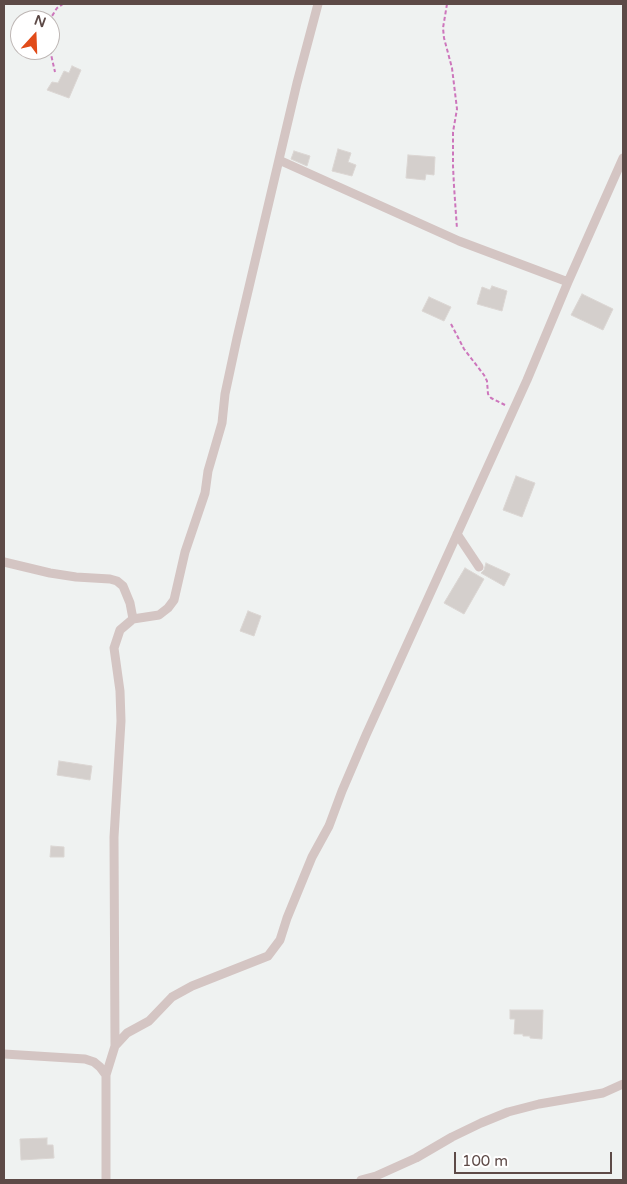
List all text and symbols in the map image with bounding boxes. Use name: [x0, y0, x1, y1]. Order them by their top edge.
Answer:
north arrow: [10, 10, 60, 60]
text: N: [32, 11, 48, 31]
scale bar: [457, 1142, 614, 1174]
text: 100 m: [462, 1152, 508, 1170]

